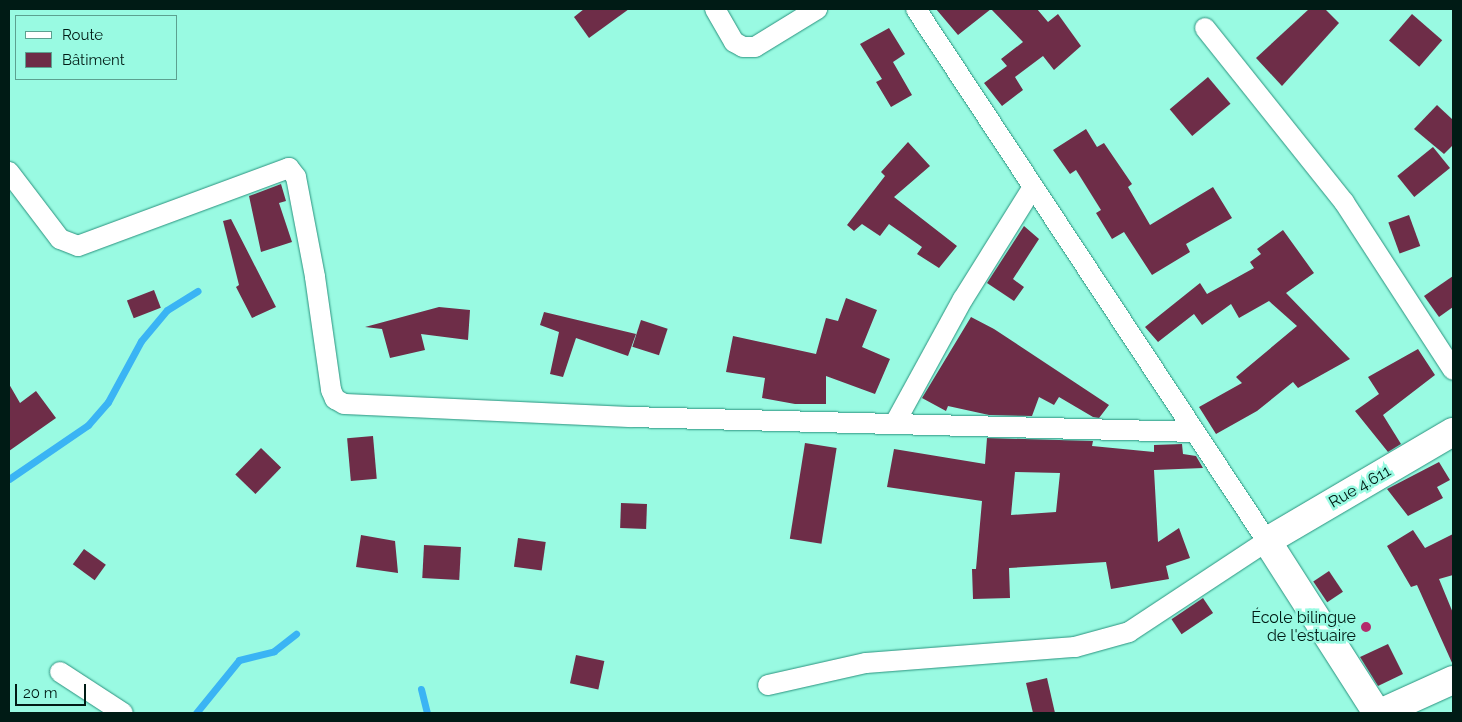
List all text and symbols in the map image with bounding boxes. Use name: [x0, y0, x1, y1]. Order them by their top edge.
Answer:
legend: [15, 15, 178, 80]
text: Route: [62, 26, 103, 44]
text: Bâtiment: [62, 51, 125, 69]
street label: Rue 4.611: [1326, 462, 1394, 512]
place label: École bilingue de l'estuaire: [1251, 608, 1356, 646]
marker: École bilingue de l'estuaire: [1360, 621, 1372, 633]
scale bar: [18, 674, 89, 706]
text: 20 m: [23, 684, 58, 702]

